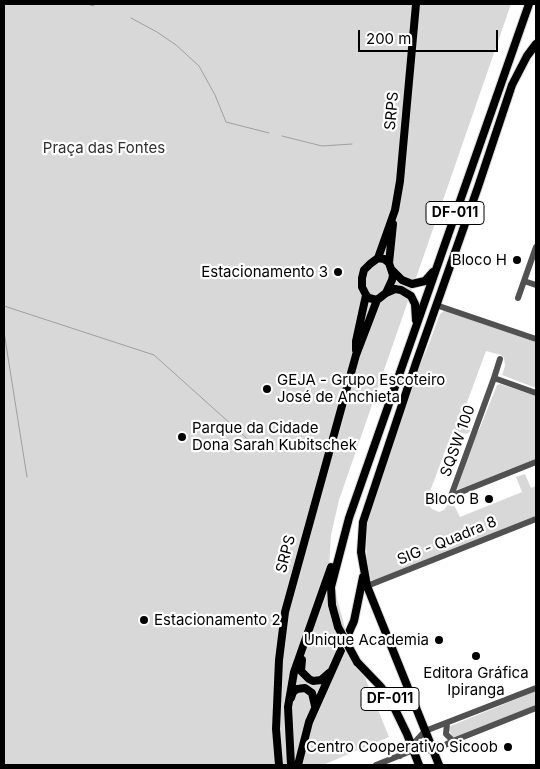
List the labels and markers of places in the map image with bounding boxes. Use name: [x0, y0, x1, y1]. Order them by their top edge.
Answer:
place label: Bloco H: [452, 251, 507, 269]
marker: Bloco H: [511, 254, 523, 266]
place label: Estacionamento 3: [201, 263, 328, 281]
marker: Estacionamento 3: [332, 266, 344, 278]
place label: GEJA - Grupo Escoteiro José de Anchieta: [277, 371, 445, 406]
marker: GEJA - Grupo Escoteiro José de Anchieta: [261, 383, 273, 395]
place label: Parque da Cidade Dona Sarah Kubitschek: [192, 419, 357, 454]
marker: Parque da Cidade Dona Sarah Kubitschek: [176, 431, 188, 443]
place label: Bloco B: [425, 490, 479, 508]
marker: Bloco B: [483, 493, 495, 505]
place label: Estacionamento 2: [154, 611, 281, 629]
marker: Estacionamento 2: [138, 614, 150, 626]
place label: Unique Academia: [304, 631, 429, 649]
marker: Unique Academia: [433, 634, 445, 646]
marker: Editora Gráfica Ipiranga: [470, 650, 482, 662]
place label: Editora Gráfica Ipiranga: [423, 664, 529, 699]
place label: Centro Cooperativo Sicoob: [306, 738, 498, 756]
marker: Centro Cooperativo Sicoob: [502, 741, 514, 753]

